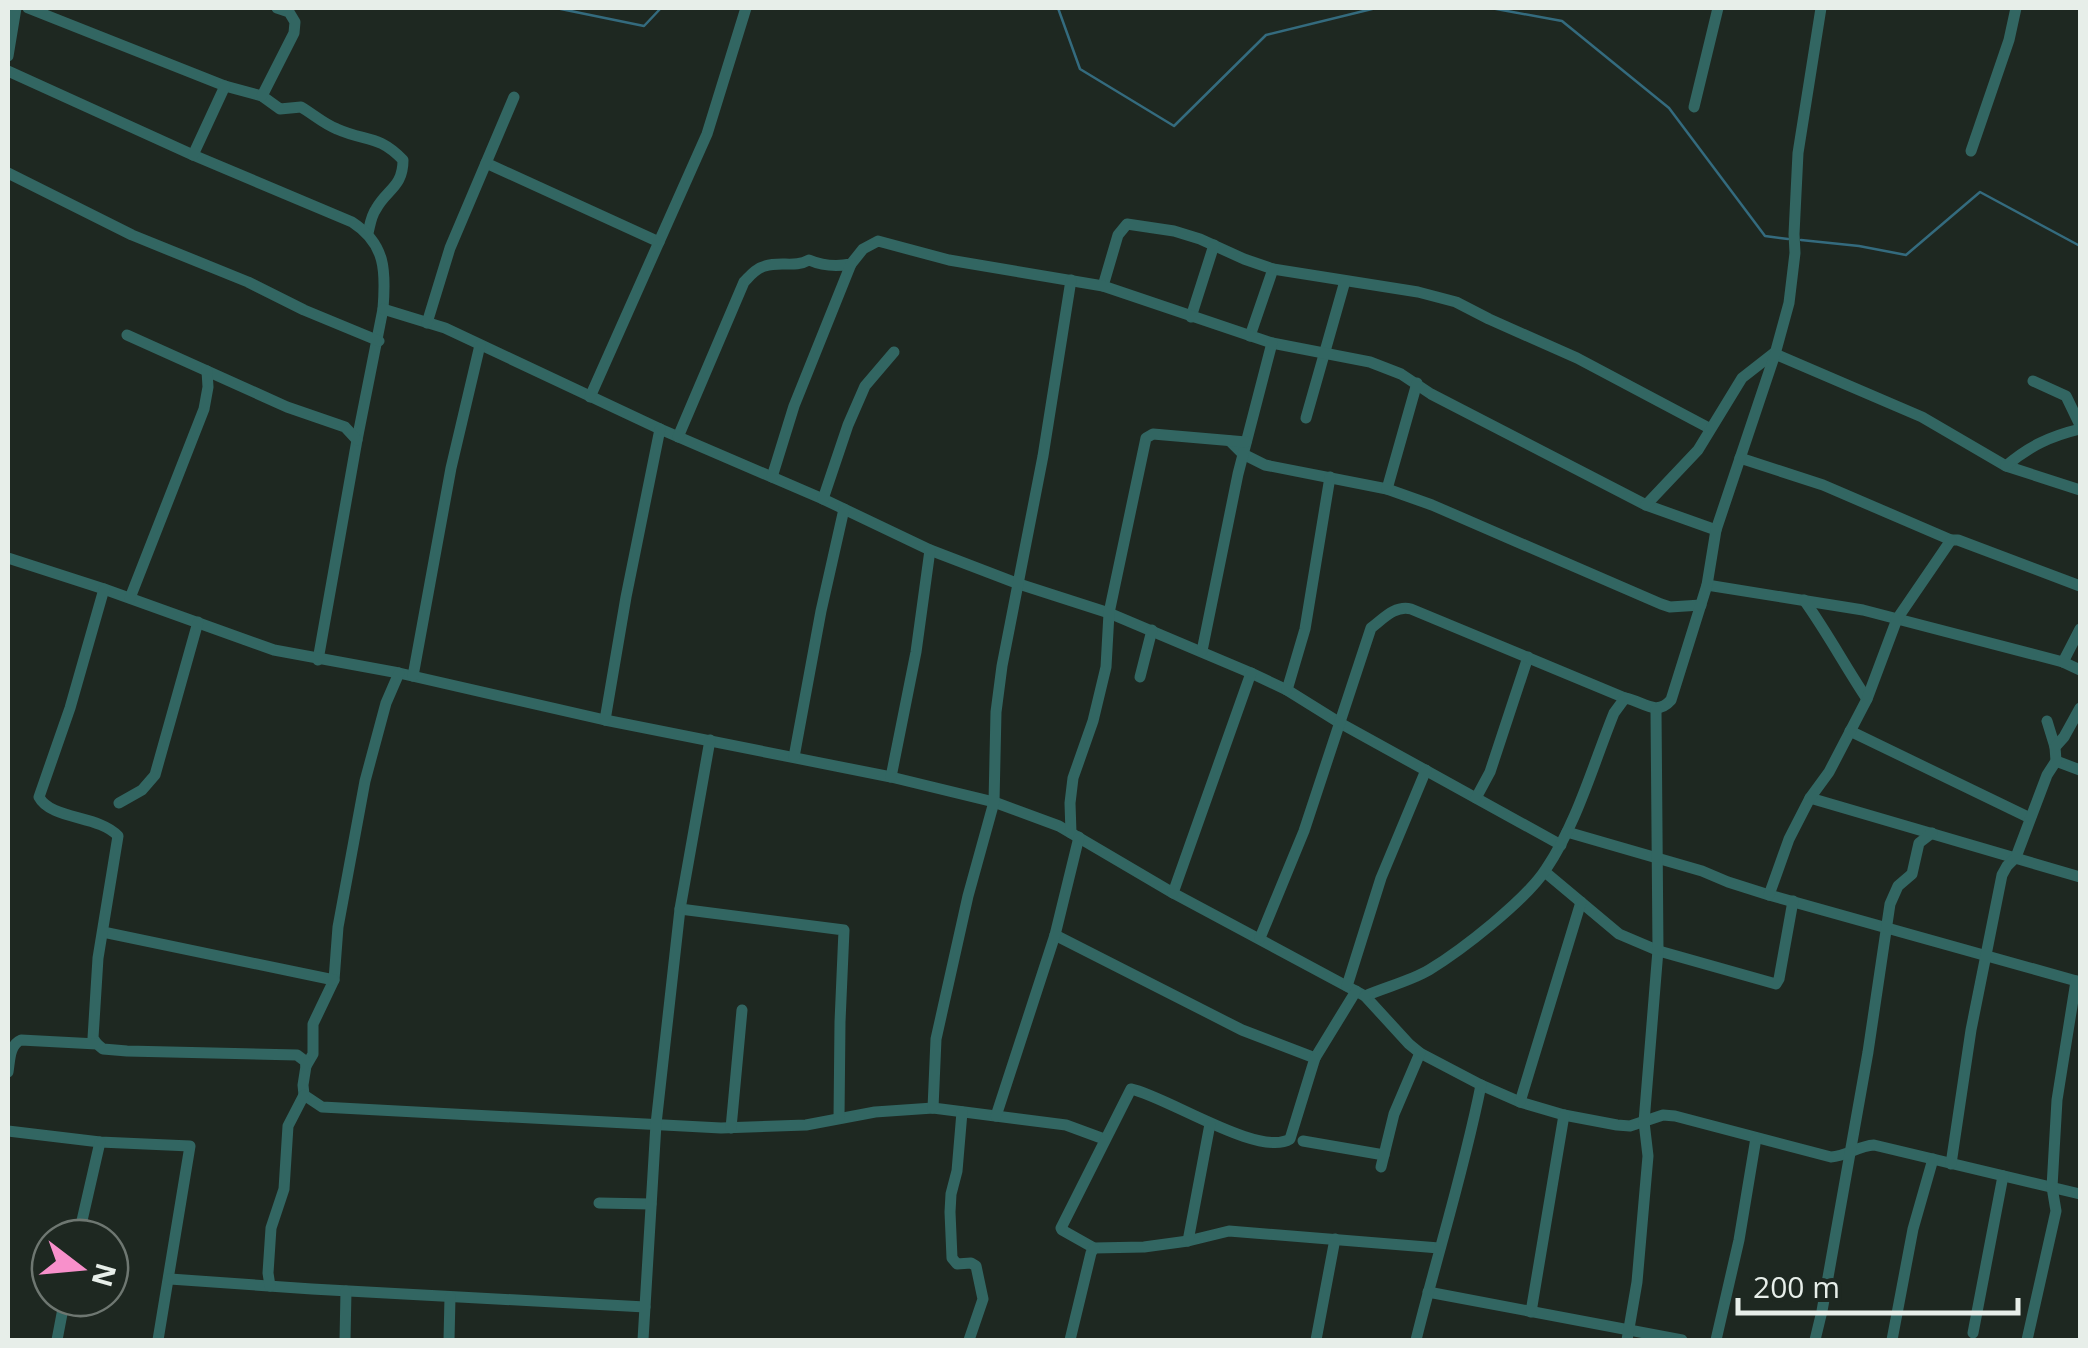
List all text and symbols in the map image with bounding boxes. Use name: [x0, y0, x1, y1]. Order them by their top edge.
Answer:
north arrow: [30, 1218, 130, 1318]
scale bar: [1738, 1253, 2018, 1315]
text: N: [84, 1259, 126, 1291]
text: 200 m: [1753, 1266, 1840, 1307]

